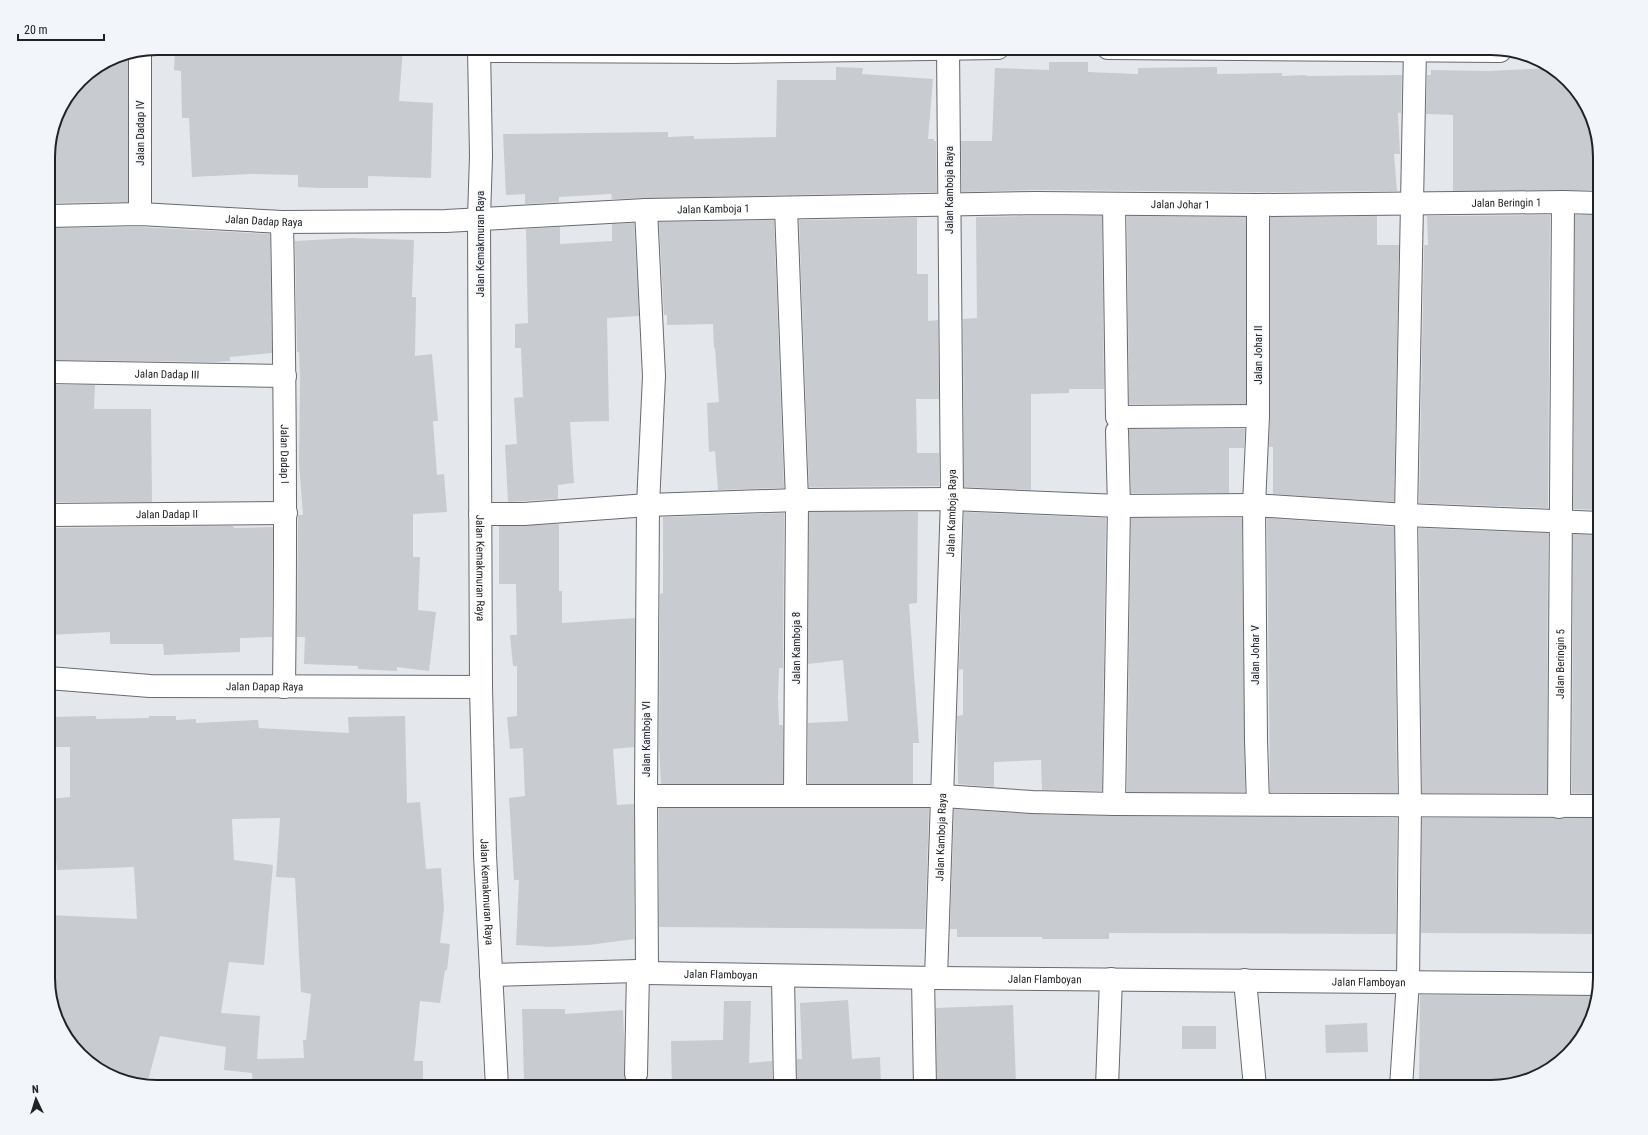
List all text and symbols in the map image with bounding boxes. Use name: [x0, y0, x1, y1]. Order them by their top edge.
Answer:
scale bar: [18, 16, 104, 42]
text: 20 m: [24, 23, 48, 37]
street label: Jalan Dadap IV: [134, 100, 147, 166]
street label: Jalan Kamboja Raya: [943, 146, 956, 234]
street label: Jalan Kemakmuran Raya: [474, 191, 487, 297]
street label: Jalan Beringin 1: [1471, 196, 1541, 209]
street label: Jalan Johar 1: [1151, 198, 1210, 211]
street label: Jalan Kamboja 1: [677, 202, 750, 216]
street label: Jalan Dadap Raya: [225, 212, 302, 229]
street label: Jalan Johar II: [1252, 325, 1265, 385]
street label: Jalan Dadap III: [134, 367, 199, 381]
street label: Jalan Dadap I: [278, 424, 291, 484]
street label: Jalan Kamboja Raya: [944, 469, 959, 557]
street label: Jalan Dadap II: [136, 507, 198, 521]
street label: Jalan Kemakmuran Raya: [474, 515, 487, 621]
street label: Jalan Kamboja 8: [790, 612, 803, 684]
street label: Jalan Johar V: [1249, 625, 1262, 685]
street label: Jalan Beringin 5: [1553, 629, 1567, 699]
street label: Jalan Dapap Raya: [226, 680, 303, 693]
street label: Jalan Kamboja VI: [640, 701, 653, 777]
street label: Jalan Kamboja Raya: [933, 793, 949, 881]
street label: Jalan Kemakmuran Raya: [478, 838, 496, 945]
street label: Jalan Flamboyan: [684, 967, 758, 981]
street label: Jalan Flamboyan: [1008, 972, 1082, 986]
street label: Jalan Flamboyan: [1332, 975, 1406, 989]
north arrow: [16, 1079, 56, 1119]
text: N: [32, 1083, 39, 1096]

